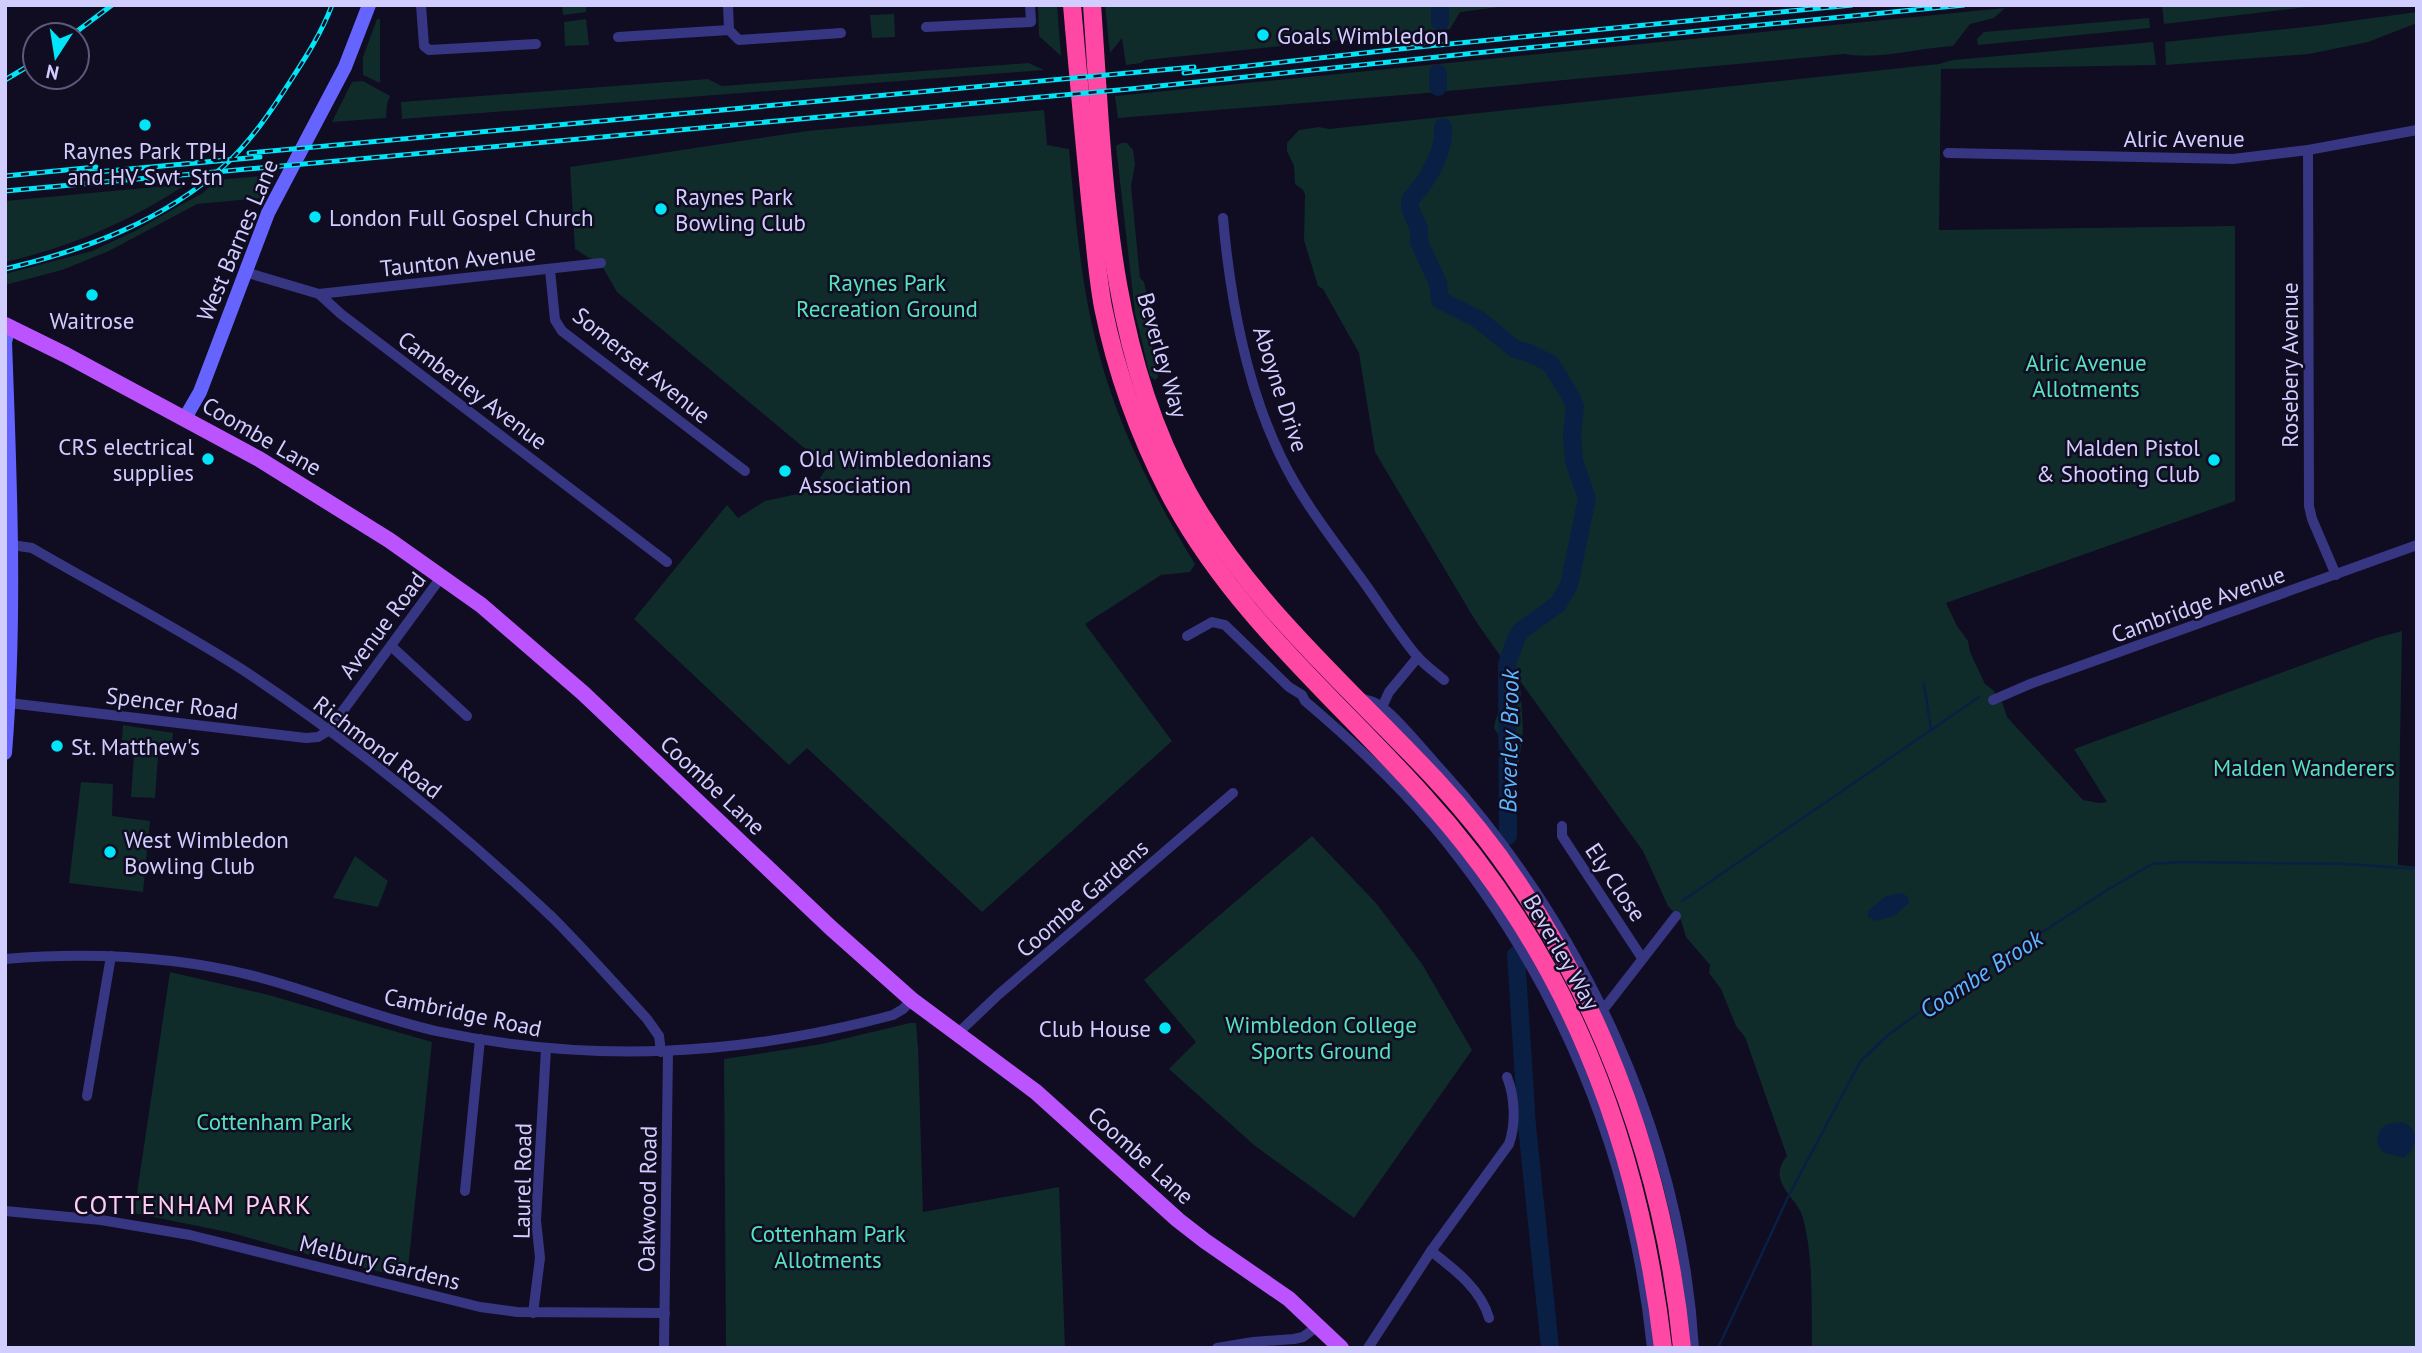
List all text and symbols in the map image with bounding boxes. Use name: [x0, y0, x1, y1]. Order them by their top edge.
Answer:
north arrow: [21, 21, 91, 91]
place label: Goals Wimbledon: [1277, 21, 1449, 50]
marker: Goals Wimbledon: [1255, 27, 1271, 43]
text: N: [44, 60, 61, 86]
marker: Raynes Park TPH and HV Swt. Stn: [137, 117, 153, 133]
street label: Alric Avenue: [2123, 124, 2245, 153]
place label: Raynes Park TPH and HV Swt. Stn: [63, 136, 227, 191]
street label: West Barnes Lane: [190, 155, 284, 325]
place label: Raynes Park Bowling Club: [675, 182, 806, 237]
marker: Raynes Park Bowling Club: [653, 201, 669, 217]
place label: London Full Gospel Church: [329, 203, 594, 232]
marker: London Full Gospel Church: [307, 209, 323, 225]
street label: Taunton Avenue: [379, 237, 537, 283]
park label: Raynes Park Recreation Ground: [796, 268, 978, 323]
street label: Rosebery Avenue: [2275, 282, 2304, 448]
marker: Waitrose: [84, 287, 100, 303]
street label: Beverley Way: [1131, 289, 1195, 421]
street label: Somerset Avenue: [567, 301, 717, 429]
place label: Waitrose: [50, 306, 135, 335]
street label: Aboyne Drive: [1247, 322, 1315, 456]
street label: Camberley Avenue: [392, 324, 554, 456]
park label: Alric Avenue Allotments: [2025, 348, 2147, 403]
street label: Coombe Lane: [197, 390, 327, 482]
place label: CRS electrical supplies: [58, 432, 194, 487]
place label: Malden Pistol & Shooting Club: [2036, 433, 2200, 488]
place label: Old Wimbledonians Association: [799, 444, 991, 499]
marker: CRS electrical supplies: [200, 451, 216, 467]
marker: Malden Pistol & Shooting Club: [2206, 452, 2222, 468]
marker: Old Wimbledonians Association: [777, 463, 793, 479]
street label: Cambridge Avenue: [2107, 559, 2289, 649]
street label: Avenue Road: [332, 566, 432, 684]
water label: Beverley Brook: [1492, 668, 1526, 813]
street label: Spencer Road: [104, 680, 240, 726]
street label: Richmond Road: [308, 689, 448, 805]
street label: Coombe Lane: [654, 729, 772, 841]
place label: St. Matthew's: [71, 732, 200, 761]
marker: St. Matthew's: [49, 738, 65, 754]
park label: Malden Wanderers: [2213, 753, 2395, 782]
place label: West Wimbledon Bowling Club: [124, 825, 289, 880]
street label: Coombe Gardens: [1010, 833, 1154, 963]
street label: Ely Close: [1579, 837, 1653, 927]
marker: West Wimbledon Bowling Club: [102, 844, 118, 860]
street label: Beverley Way: [1517, 889, 1607, 1015]
water label: Coombe Brook: [1914, 922, 2049, 1025]
street label: Cambridge Road: [381, 981, 545, 1043]
park label: Wimbledon College Sports Ground: [1225, 1010, 1417, 1065]
place label: Club House: [1039, 1014, 1151, 1043]
marker: Club House: [1157, 1020, 1173, 1036]
street label: Coombe Lane: [1082, 1100, 1200, 1210]
park label: Cottenham Park: [196, 1107, 352, 1136]
street label: Laurel Road: [506, 1123, 538, 1239]
street label: Oakwood Road: [631, 1125, 663, 1273]
district label: COTTENHAM PARK: [73, 1188, 313, 1221]
park label: Cottenham Park Allotments: [750, 1219, 906, 1274]
street label: Melbury Gardens: [296, 1228, 464, 1296]

